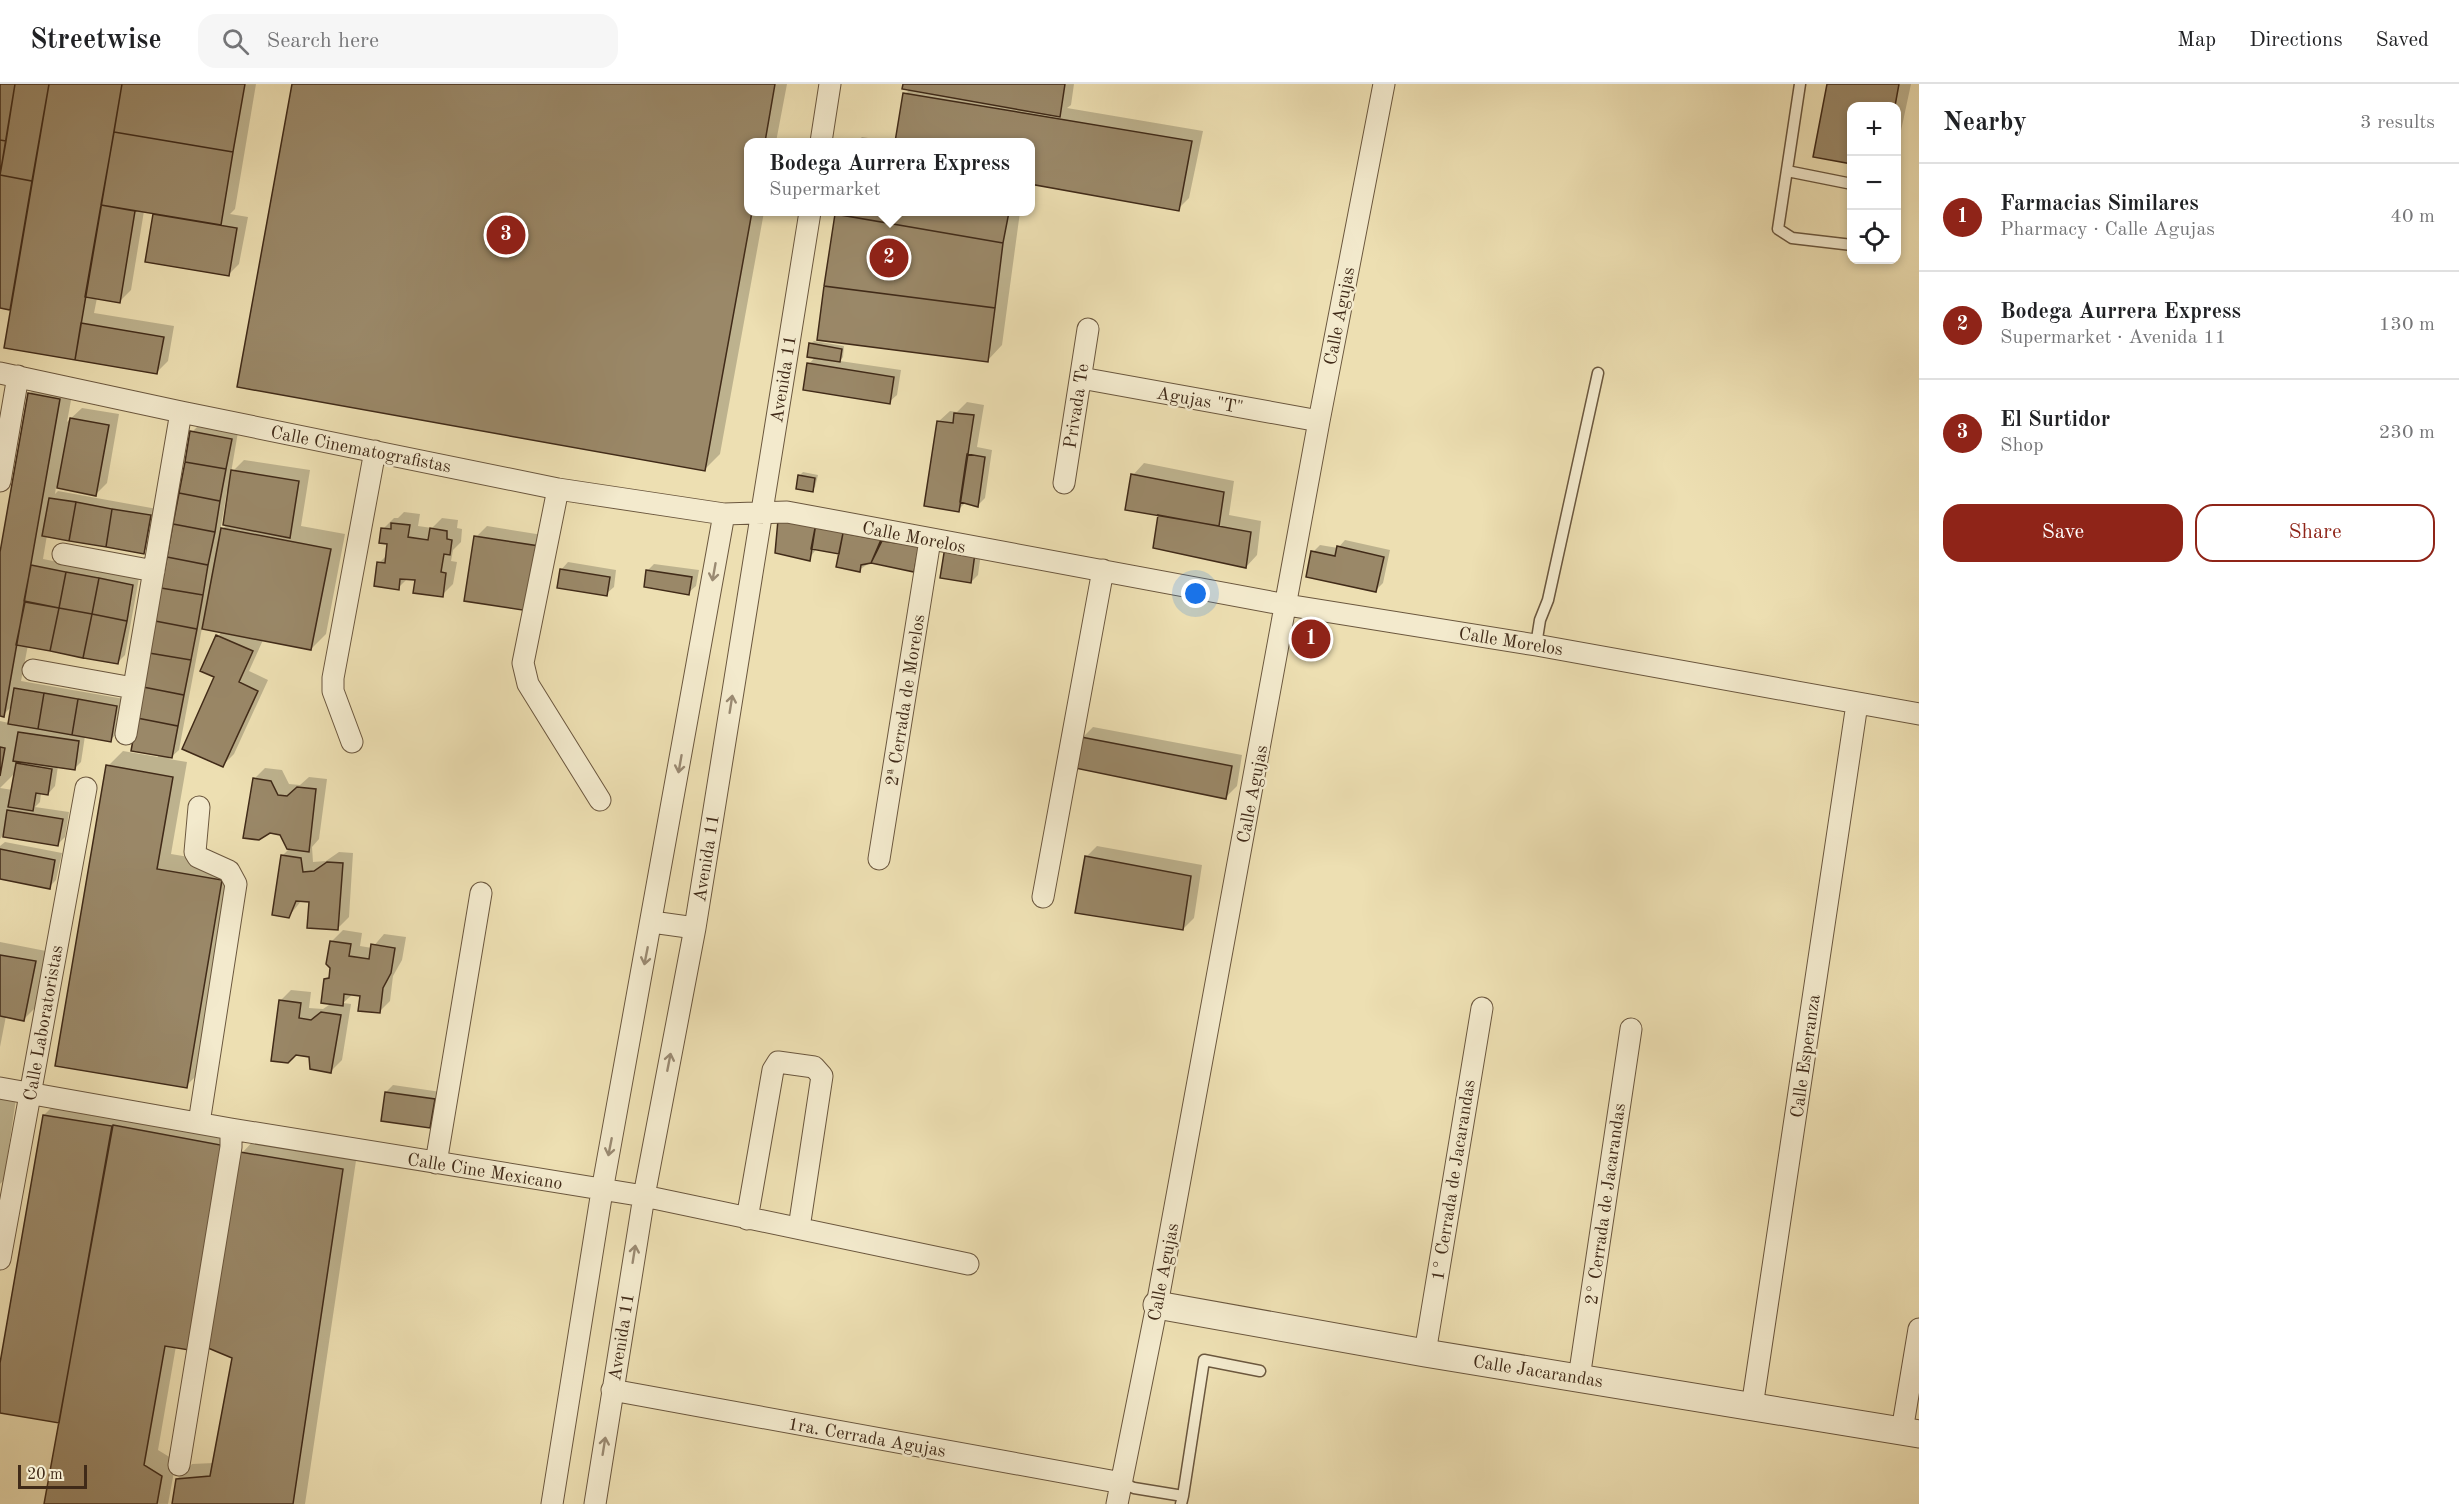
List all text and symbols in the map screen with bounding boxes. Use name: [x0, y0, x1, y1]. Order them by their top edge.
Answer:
search box: [198, 14, 618, 68]
icon: search: [219, 25, 252, 58]
text: Streetwise: [30, 27, 162, 55]
text: Search here: [267, 30, 379, 52]
text: Map: [2177, 30, 2216, 51]
text: Directions: [2249, 30, 2343, 51]
text: Saved: [2376, 30, 2429, 51]
map controls: [1847, 102, 1901, 264]
button: +: [1847, 102, 1901, 156]
text: Nearby: [1943, 110, 2027, 136]
text: 3 results: [2360, 113, 2435, 133]
popup: [744, 138, 1035, 216]
text: Bodega Aurrera Express: [769, 153, 1010, 175]
button: −: [1847, 156, 1901, 210]
text: Supermarket: [769, 180, 880, 200]
text: Farmacias Similares: [2000, 193, 2199, 215]
text: 1: [1957, 207, 1968, 227]
text: 40 m: [2390, 207, 2435, 227]
button: locate: [1847, 210, 1901, 264]
pin: 3: [486, 212, 526, 258]
text: Pharmacy · Calle Agujas: [2000, 220, 2215, 240]
pin: 2: [870, 236, 908, 280]
street label: Calle Agujas: [1322, 265, 1358, 367]
text: Bodega Aurrera Express: [2000, 301, 2241, 323]
text: 2: [1957, 315, 1968, 335]
text: 130 m: [2379, 315, 2435, 335]
text: Supermarket · Avenida 11: [2000, 328, 2226, 348]
street label: Avenida 11: [768, 334, 800, 424]
street label: Privada Te: [1061, 362, 1093, 450]
street label: Agujas "T": [1155, 385, 1245, 417]
text: El Surtidor: [2000, 409, 2110, 431]
text: 3: [1957, 423, 1968, 443]
text: 230 m: [2379, 423, 2435, 443]
street label: Calle Cinematografistas: [269, 424, 453, 476]
text: Shop: [2000, 436, 2044, 456]
button: Save: [1943, 504, 2183, 562]
button: Share: [2195, 504, 2435, 562]
street label: Calle Morelos: [860, 519, 967, 557]
one-way arrow: [708, 561, 719, 581]
your location: [1181, 579, 1210, 608]
street label: 2ª Cerrada de Morelos: [884, 613, 928, 787]
pin: 1: [1292, 616, 1330, 662]
street label: Calle Morelos: [1457, 625, 1564, 659]
one-way arrow: [725, 695, 736, 714]
street label: Calle Agujas: [1235, 743, 1271, 845]
one-way arrow: [674, 753, 685, 773]
street label: Avenida 11: [691, 813, 723, 903]
street label: Calle Laboratoristas: [21, 944, 67, 1102]
one-way arrow: [640, 945, 651, 965]
street label: Calle Esperanza: [1788, 993, 1824, 1119]
one-way arrow: [664, 1052, 675, 1072]
street label: 1° Cerrada de Jacarandas: [1429, 1078, 1479, 1282]
street label: 2° Cerrada de Jacarandas: [1583, 1102, 1629, 1306]
one-way arrow: [604, 1137, 615, 1157]
street label: Calle Cine Mexicano: [406, 1151, 564, 1193]
street label: Calle Agujas: [1146, 1221, 1182, 1323]
one-way arrow: [629, 1244, 640, 1264]
street label: Avenida 11: [606, 1292, 638, 1382]
street label: Calle Jacarandas: [1472, 1353, 1604, 1391]
street label: 1ra. Cerrada Agujas: [787, 1415, 947, 1461]
one-way arrow: [598, 1437, 609, 1457]
scale bar: [18, 1462, 87, 1490]
text: 20 m: [27, 1467, 63, 1483]

